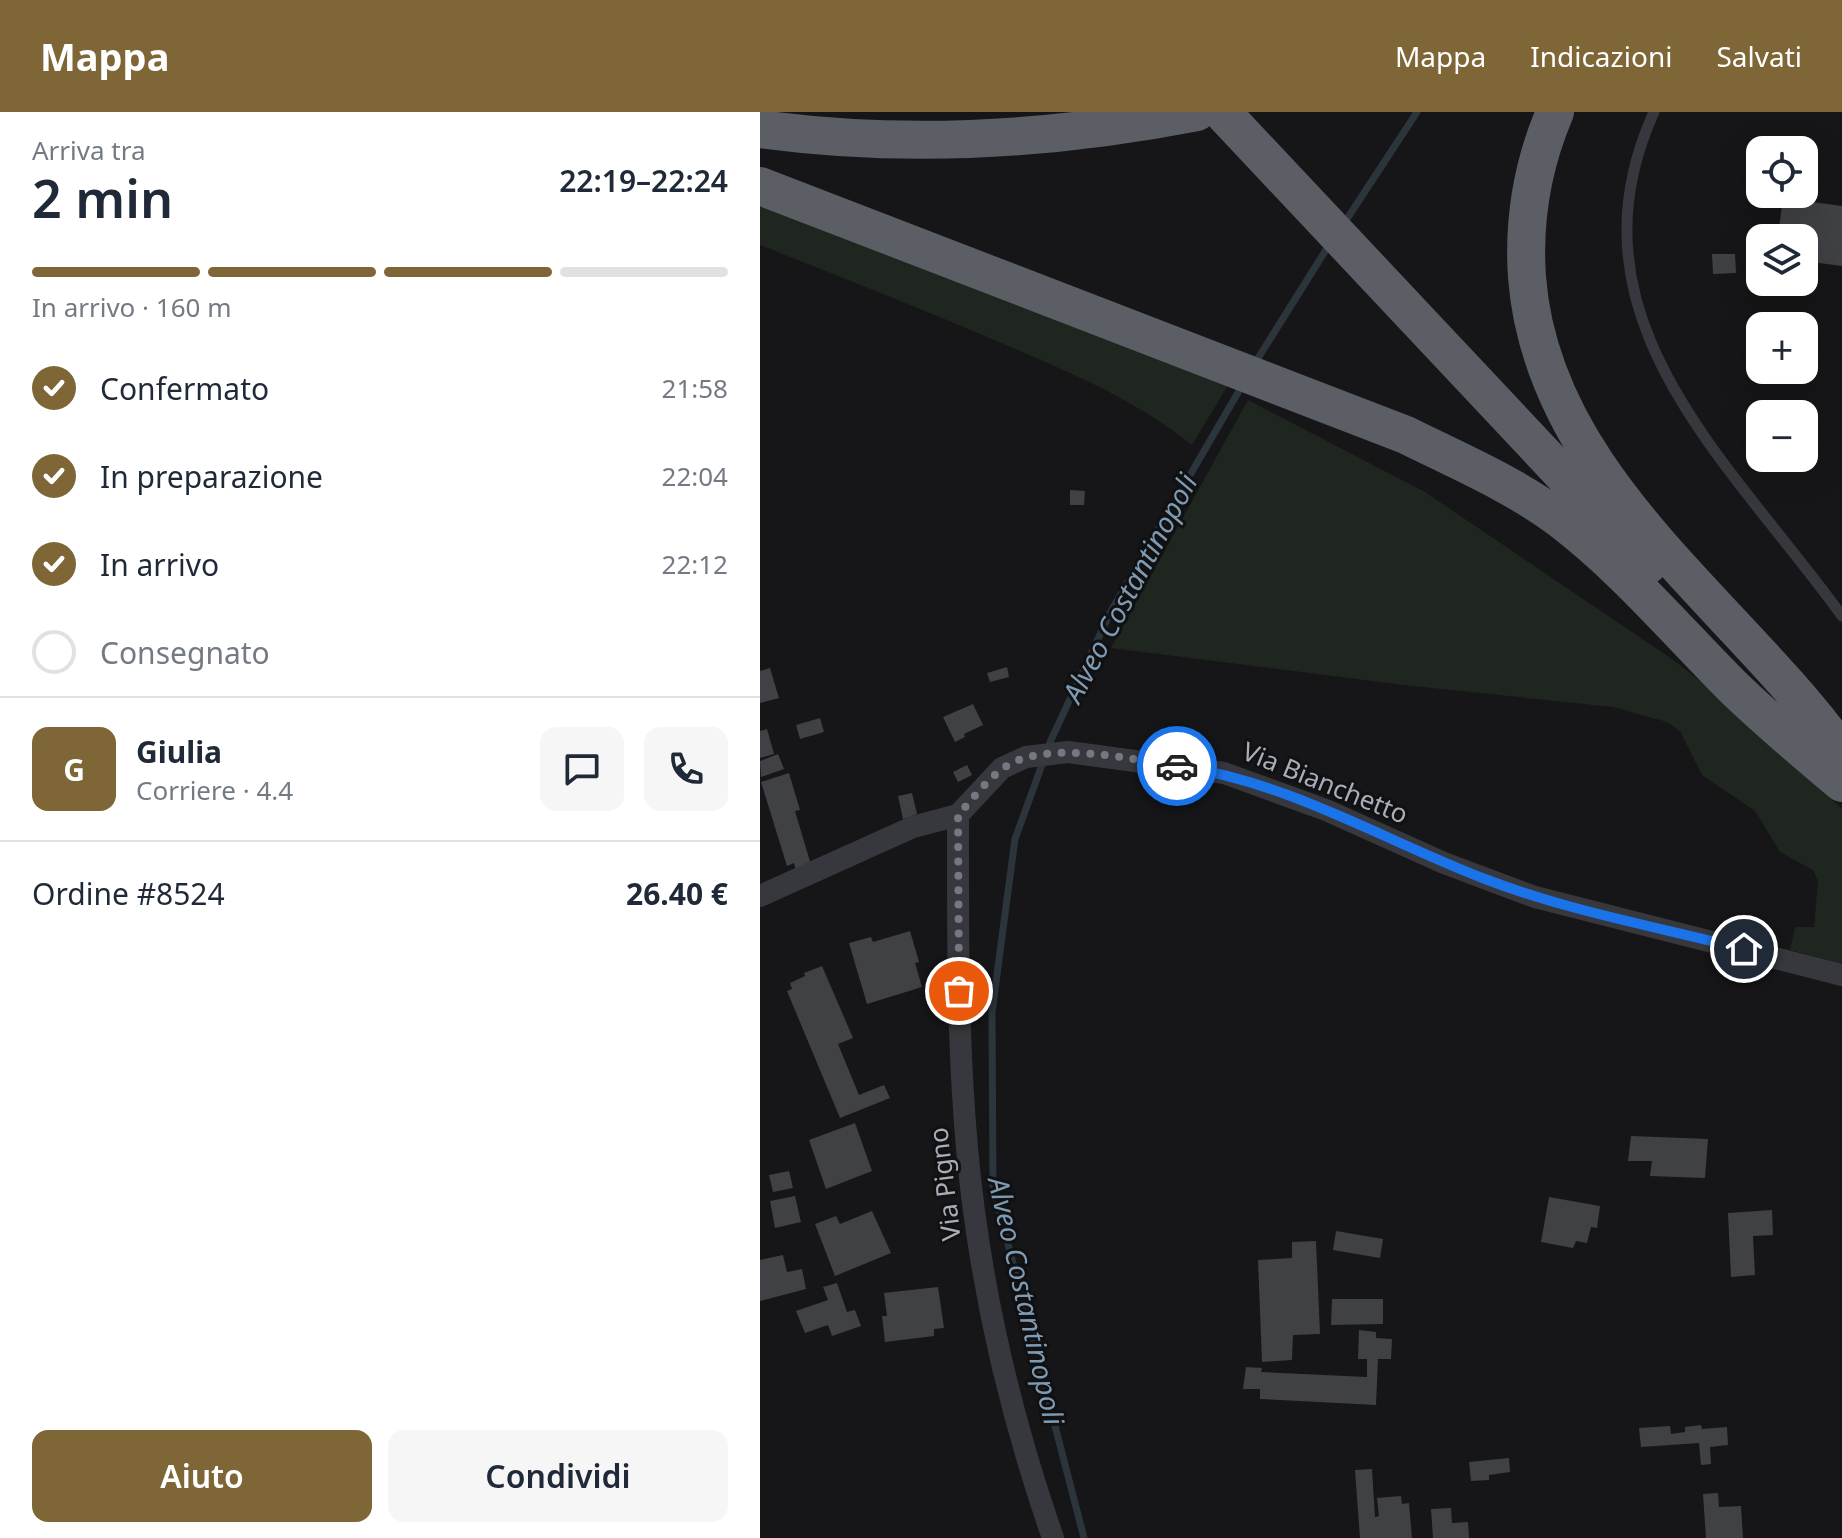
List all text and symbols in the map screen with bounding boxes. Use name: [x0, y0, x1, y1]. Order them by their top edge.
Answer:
text: Mappa: [40, 30, 169, 82]
text: Mappa: [1395, 37, 1486, 75]
text: Indicazioni: [1530, 37, 1672, 75]
text: Salvati: [1716, 37, 1802, 75]
text: Arriva tra: [32, 132, 146, 168]
map controls: [1746, 136, 1818, 472]
button: locate: [1746, 136, 1818, 208]
text: 22:19–22:24: [559, 160, 728, 201]
text: 2 min: [32, 162, 173, 233]
button: layers: [1746, 224, 1818, 296]
text: In arrivo · 160 m: [32, 289, 232, 325]
button: +: [1746, 312, 1818, 384]
icon: check: [32, 366, 76, 410]
text: Confermato: [100, 368, 269, 409]
text: 21:58: [662, 370, 728, 406]
button: −: [1746, 400, 1818, 472]
icon: check: [32, 454, 76, 498]
text: In preparazione: [100, 456, 323, 497]
text: 22:04: [662, 458, 728, 494]
water label: Alveo Costantinopoli: [1052, 466, 1206, 710]
icon: check: [32, 542, 76, 586]
text: In arrivo: [100, 544, 219, 585]
text: 22:12: [662, 546, 728, 582]
text: Consegnato: [100, 632, 270, 673]
courier: [1137, 726, 1217, 806]
button: chat: [540, 727, 624, 811]
button: phone: [644, 727, 728, 811]
text: Giulia: [136, 731, 222, 772]
street label: Via Bianchetto: [1237, 732, 1414, 832]
icon: car: [1155, 744, 1199, 788]
text: G: [63, 749, 85, 790]
text: Corriere · 4.4: [136, 772, 293, 808]
text: Ordine #8524: [32, 873, 225, 914]
text: 26.40 €: [626, 873, 728, 914]
pin: [1710, 915, 1778, 983]
icon: home: [1722, 927, 1766, 971]
pin: [925, 957, 993, 1025]
icon: bag: [937, 969, 981, 1013]
street label: Via Pigno: [919, 1125, 969, 1243]
water label: Alveo Costantinopoli: [979, 1171, 1074, 1429]
button: Aiuto: [32, 1430, 372, 1522]
button: Condividi: [388, 1430, 728, 1522]

